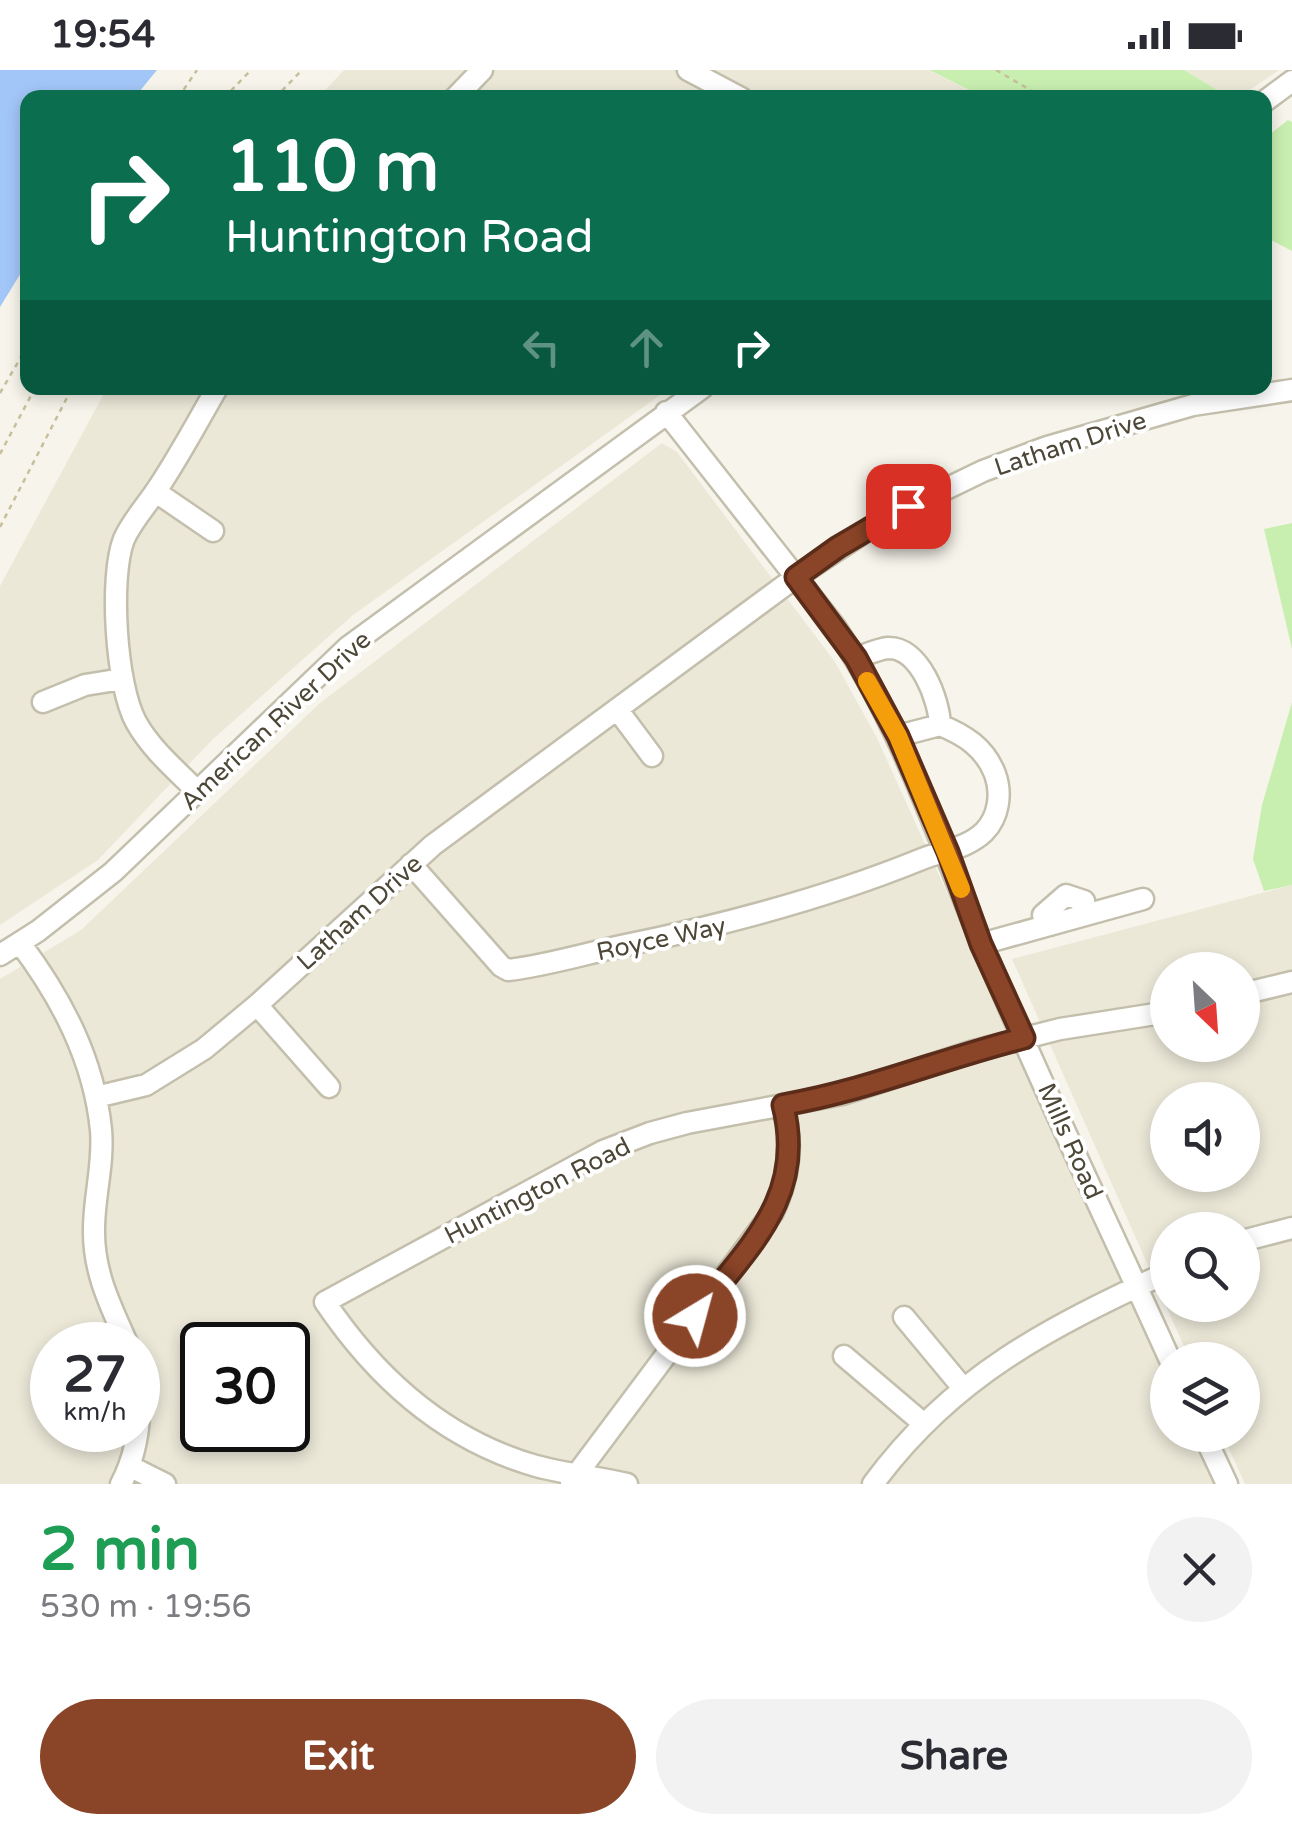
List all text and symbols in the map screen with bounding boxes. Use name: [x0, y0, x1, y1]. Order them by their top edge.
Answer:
text: 19:54: [50, 12, 155, 58]
text: 110 m: [225, 126, 439, 210]
icon: right: [60, 130, 190, 260]
text: Huntington Road: [225, 211, 593, 265]
icon: left: [514, 320, 569, 375]
icon: ahead: [619, 320, 674, 375]
icon: right: [724, 320, 779, 375]
street label: Latham Drive: [991, 405, 1150, 483]
pin: [866, 464, 951, 549]
icon: arrive: [881, 479, 936, 534]
street label: American River Drive: [174, 625, 377, 817]
street label: Latham Drive: [291, 849, 428, 977]
street label: Royce Way: [594, 911, 729, 967]
north arrow: [1150, 952, 1260, 1062]
map controls: [1150, 952, 1260, 1452]
street label: Mills Road: [1031, 1079, 1109, 1204]
button: sound: [1150, 1082, 1260, 1192]
street label: Huntington Road: [439, 1131, 635, 1251]
button: search: [1150, 1212, 1260, 1322]
position arrow: [643, 1264, 747, 1368]
speed limit sign: 30: [180, 1322, 310, 1452]
button: layers: [1150, 1342, 1260, 1452]
text: 27: [64, 1345, 126, 1405]
text: km/h: [64, 1397, 126, 1427]
text: 2 min: [40, 1514, 200, 1586]
button: close: [1147, 1517, 1252, 1622]
text: 530 m · 19:56: [40, 1588, 252, 1626]
button: Exit: [40, 1699, 636, 1814]
button: Share: [656, 1699, 1252, 1814]

